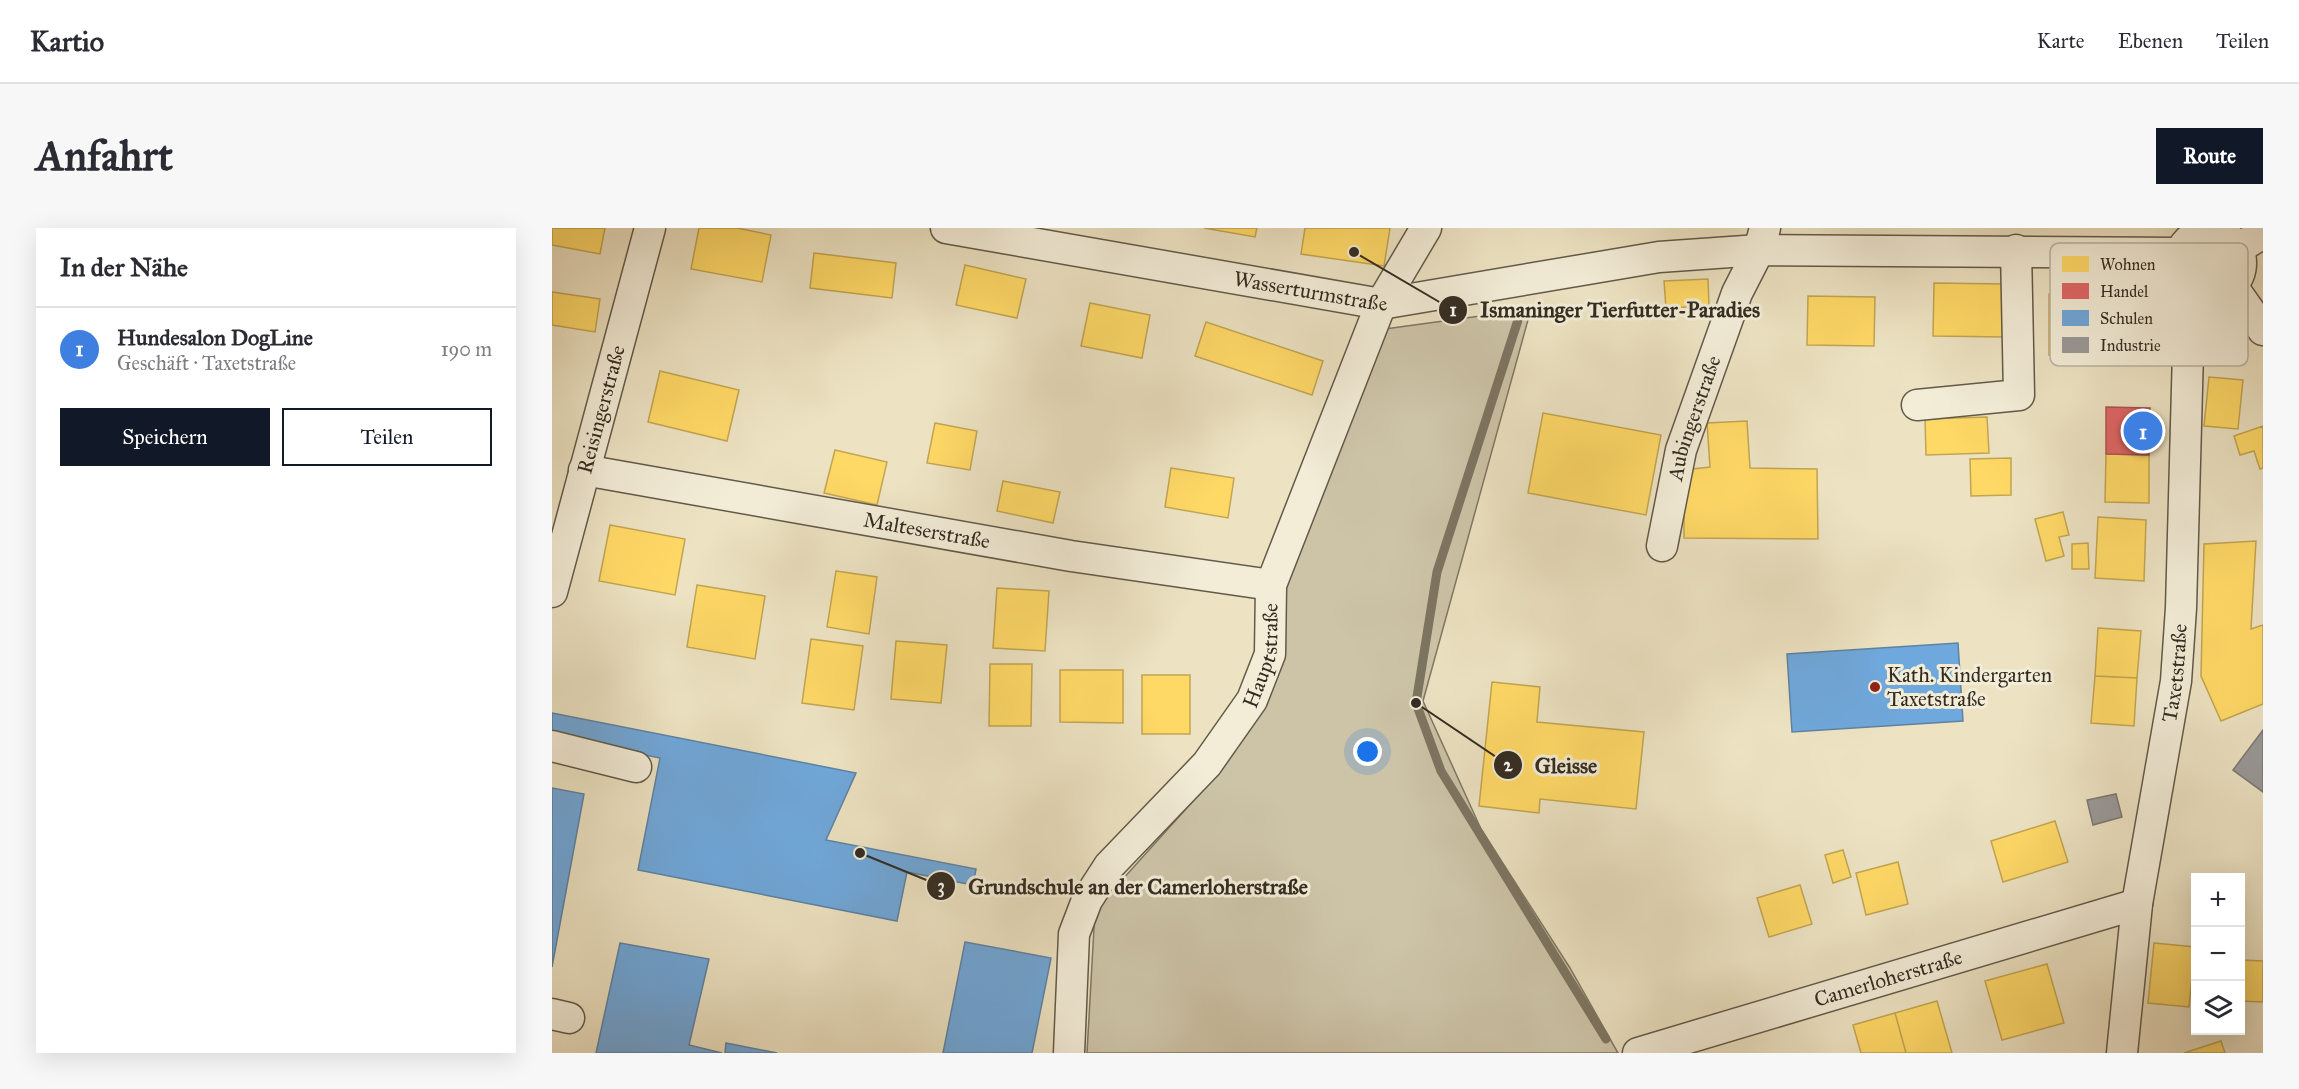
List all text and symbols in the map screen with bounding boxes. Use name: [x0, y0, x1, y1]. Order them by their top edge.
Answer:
text: Kartio: [30, 24, 104, 59]
text: Karte: [2037, 28, 2085, 54]
text: Ebenen: [2118, 28, 2183, 54]
text: Teilen: [2216, 28, 2269, 54]
button: Route: [2156, 128, 2263, 184]
text: Anfahrt: [36, 130, 173, 182]
legend: [2050, 243, 2248, 366]
text: In der Nähe: [60, 251, 188, 283]
text: Wohnen: [2100, 255, 2156, 274]
street label: Wasserturmstraße: [1232, 265, 1389, 317]
text: Handel: [2100, 282, 2149, 301]
callout: Ismaninger Tierfutter-Paradies: [1438, 290, 1772, 330]
text: Ismaninger Tierfutter-Paradies: [1480, 296, 1760, 323]
text: 1: [1449, 299, 1457, 321]
text: Schulen: [2100, 309, 2153, 328]
text: Hundesalon DogLine: [117, 324, 313, 351]
text: Industrie: [2100, 336, 2161, 355]
text: 1: [76, 337, 83, 361]
text: 190 m: [441, 337, 492, 361]
street label: Reisingerstraße: [571, 342, 631, 477]
text: Geschäft · Taxetstraße: [117, 351, 296, 375]
street label: Aubingerstraße: [1662, 352, 1727, 484]
button: Speichern: [60, 408, 270, 466]
button: Teilen: [282, 408, 492, 466]
pin: 1: [2124, 408, 2162, 454]
street label: Malteserstraße: [861, 507, 992, 555]
street label: Hauptstraße: [1237, 603, 1284, 712]
street label: Taxetstraße: [2156, 623, 2193, 724]
place label: Kath. Kindergarten Taxetstraße: [1887, 662, 2052, 712]
marker: Kath. Kindergarten Taxetstraße: [1868, 680, 1882, 694]
your location: [1353, 737, 1382, 766]
callout: Gleisse: [1493, 745, 1609, 785]
text: Gleisse: [1535, 752, 1597, 779]
text: 2: [1504, 754, 1514, 776]
callout: Grundschule an der Camerloherstraße: [926, 866, 1319, 906]
text: Grundschule an der Camerloherstraße: [968, 873, 1308, 900]
map controls: [2191, 873, 2245, 1035]
button: +: [2191, 873, 2245, 927]
text: 3: [937, 875, 945, 898]
button: −: [2191, 927, 2245, 981]
street label: Camerloherstraße: [1811, 944, 1965, 1013]
button: layers: [2191, 981, 2245, 1035]

